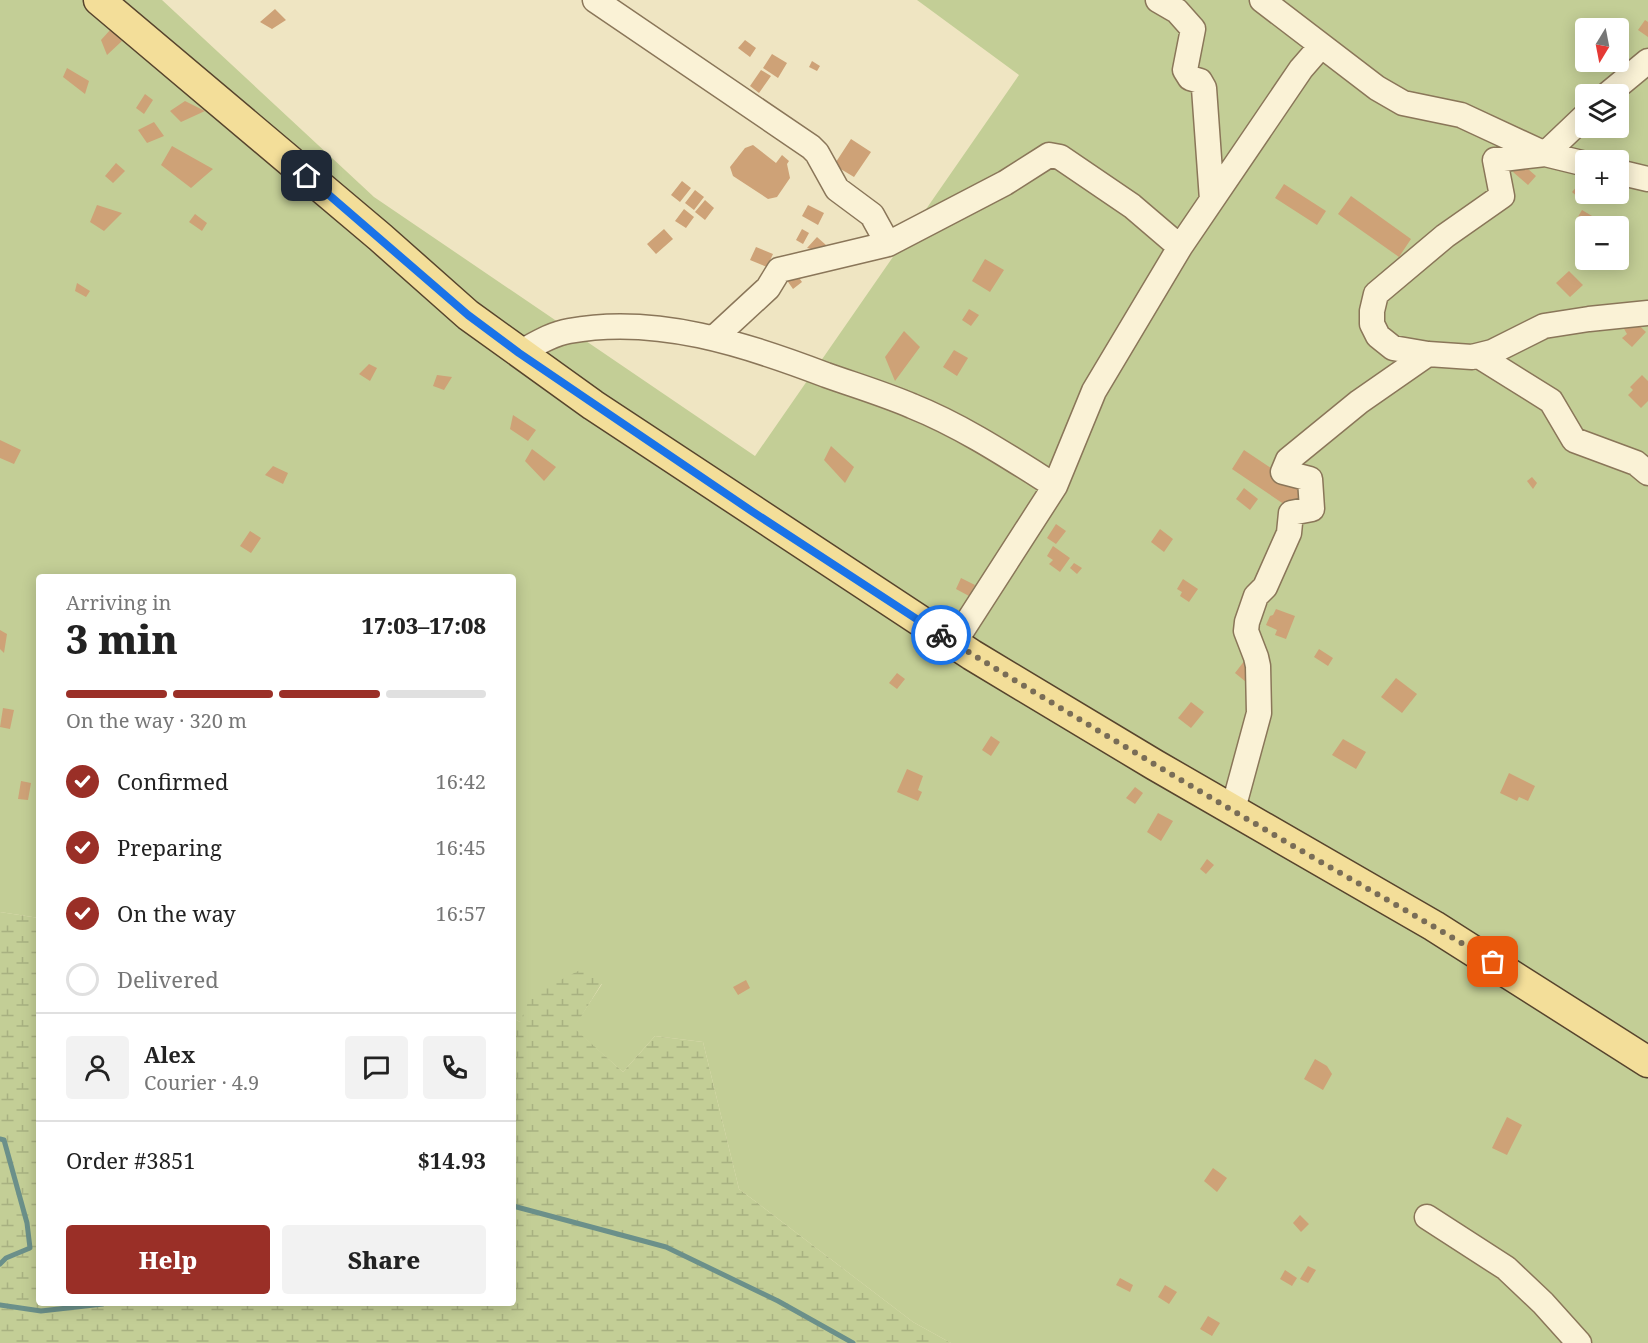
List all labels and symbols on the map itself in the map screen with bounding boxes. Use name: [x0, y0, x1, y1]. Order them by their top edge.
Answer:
north arrow: [1575, 18, 1629, 72]
pin: [281, 150, 332, 201]
courier: [911, 605, 971, 665]
pin: [1467, 936, 1518, 987]

